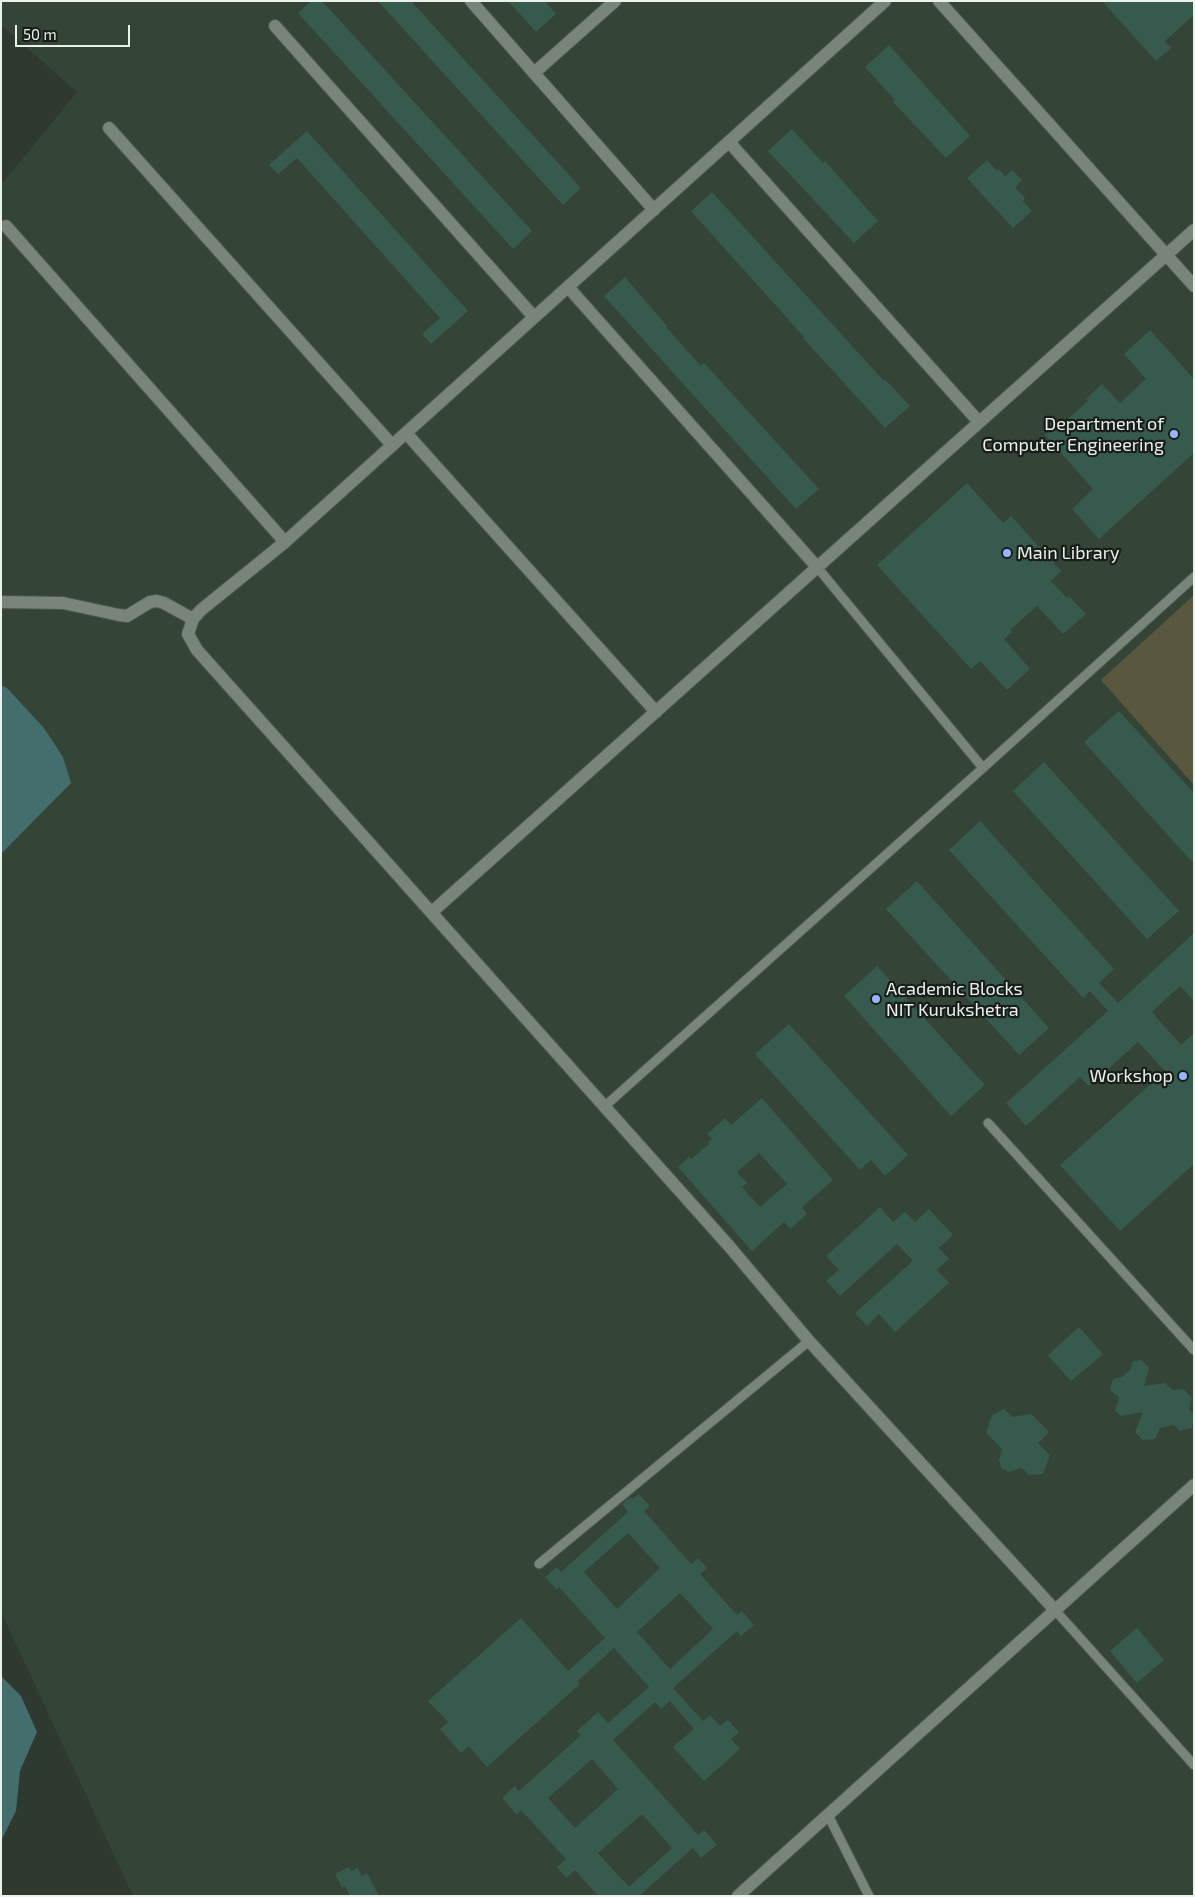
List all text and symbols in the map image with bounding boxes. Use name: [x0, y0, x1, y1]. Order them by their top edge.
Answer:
scale bar: [18, 15, 132, 47]
text: 50 m: [23, 25, 57, 43]
place label: Department of Computer Engineering: [982, 413, 1164, 456]
marker: Department of Computer Engineering: [1168, 428, 1180, 440]
place label: Main Library: [1017, 542, 1119, 564]
marker: Main Library: [1001, 547, 1013, 559]
place label: Academic Blocks NIT Kurukshetra: [886, 978, 1023, 1021]
marker: Academic Blocks NIT Kurukshetra: [870, 993, 882, 1005]
place label: Workshop: [1089, 1065, 1173, 1087]
marker: Workshop: [1177, 1070, 1189, 1082]

